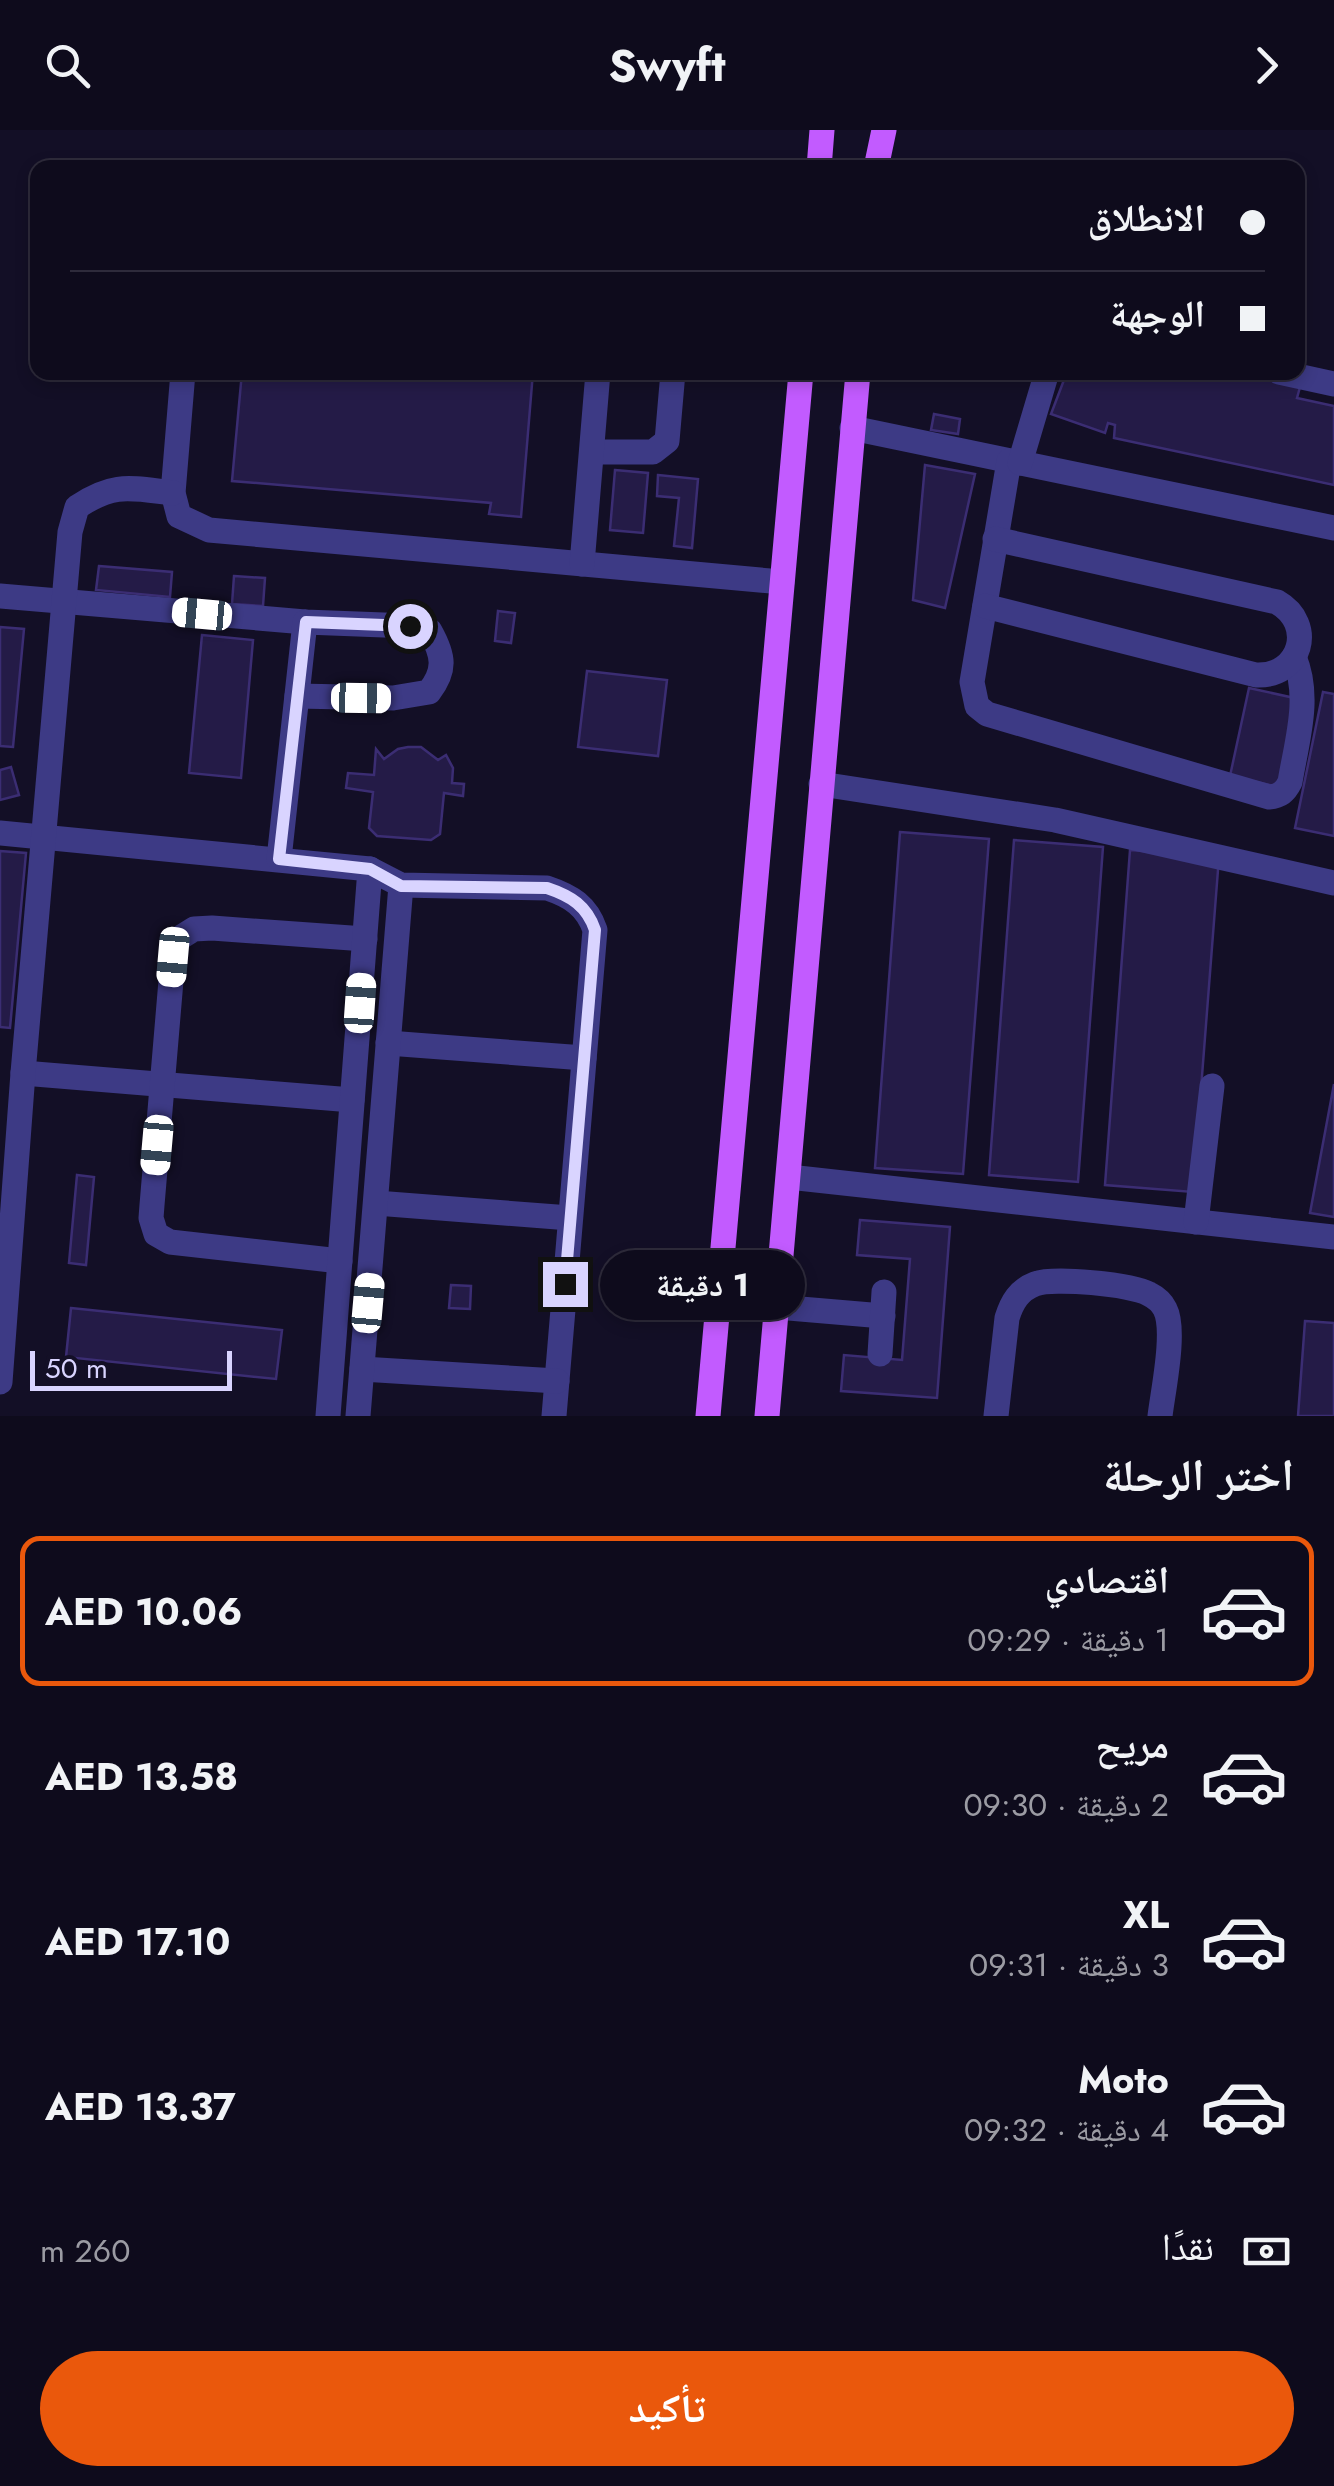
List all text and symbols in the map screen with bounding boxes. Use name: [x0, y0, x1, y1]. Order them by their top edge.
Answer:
text: Swyft: [609, 33, 725, 98]
icon: search: [40, 38, 95, 93]
icon: forward: [1239, 38, 1294, 93]
text: الانطلاق: [1087, 190, 1205, 245]
text: الوجهة: [1110, 286, 1205, 341]
car: [171, 596, 233, 632]
route start: [388, 604, 433, 649]
car: [331, 682, 391, 714]
car: [155, 926, 191, 988]
car: [343, 972, 377, 1034]
car: [139, 1114, 175, 1176]
callout: 1 دقيقة: [600, 1249, 805, 1319]
route end: [543, 1262, 588, 1307]
text: 1 دقيقة: [656, 1262, 749, 1308]
car: [350, 1272, 386, 1334]
scale bar: [30, 1346, 232, 1390]
text: 50 m: [45, 1348, 108, 1389]
text: اختر الرحلة: [1103, 1443, 1294, 1508]
text: اقتصادي: [1045, 1552, 1169, 1607]
icon: car: [1199, 1566, 1289, 1656]
text: AED 10.06: [45, 1584, 242, 1639]
text: 1 دقيقة · 09:29: [967, 1617, 1169, 1663]
text: مريح: [1095, 1717, 1169, 1772]
icon: car: [1199, 1731, 1289, 1821]
text: AED 13.58: [45, 1749, 238, 1804]
text: 2 دقيقة · 09:30: [963, 1782, 1169, 1828]
text: XL: [1123, 1887, 1169, 1942]
icon: car: [1199, 1896, 1289, 1986]
text: AED 17.10: [45, 1914, 230, 1969]
text: 3 دقيقة · 09:31: [969, 1942, 1169, 1988]
text: Moto: [1078, 2052, 1169, 2107]
icon: car: [1199, 2061, 1289, 2151]
text: AED 13.37: [45, 2079, 236, 2134]
text: 4 دقيقة · 09:32: [964, 2107, 1169, 2153]
text: نقدًا: [1162, 2219, 1214, 2274]
icon: cash: [1239, 2224, 1294, 2279]
text: 260 m: [40, 2228, 130, 2274]
button: تأكيد: [40, 2351, 1294, 2466]

